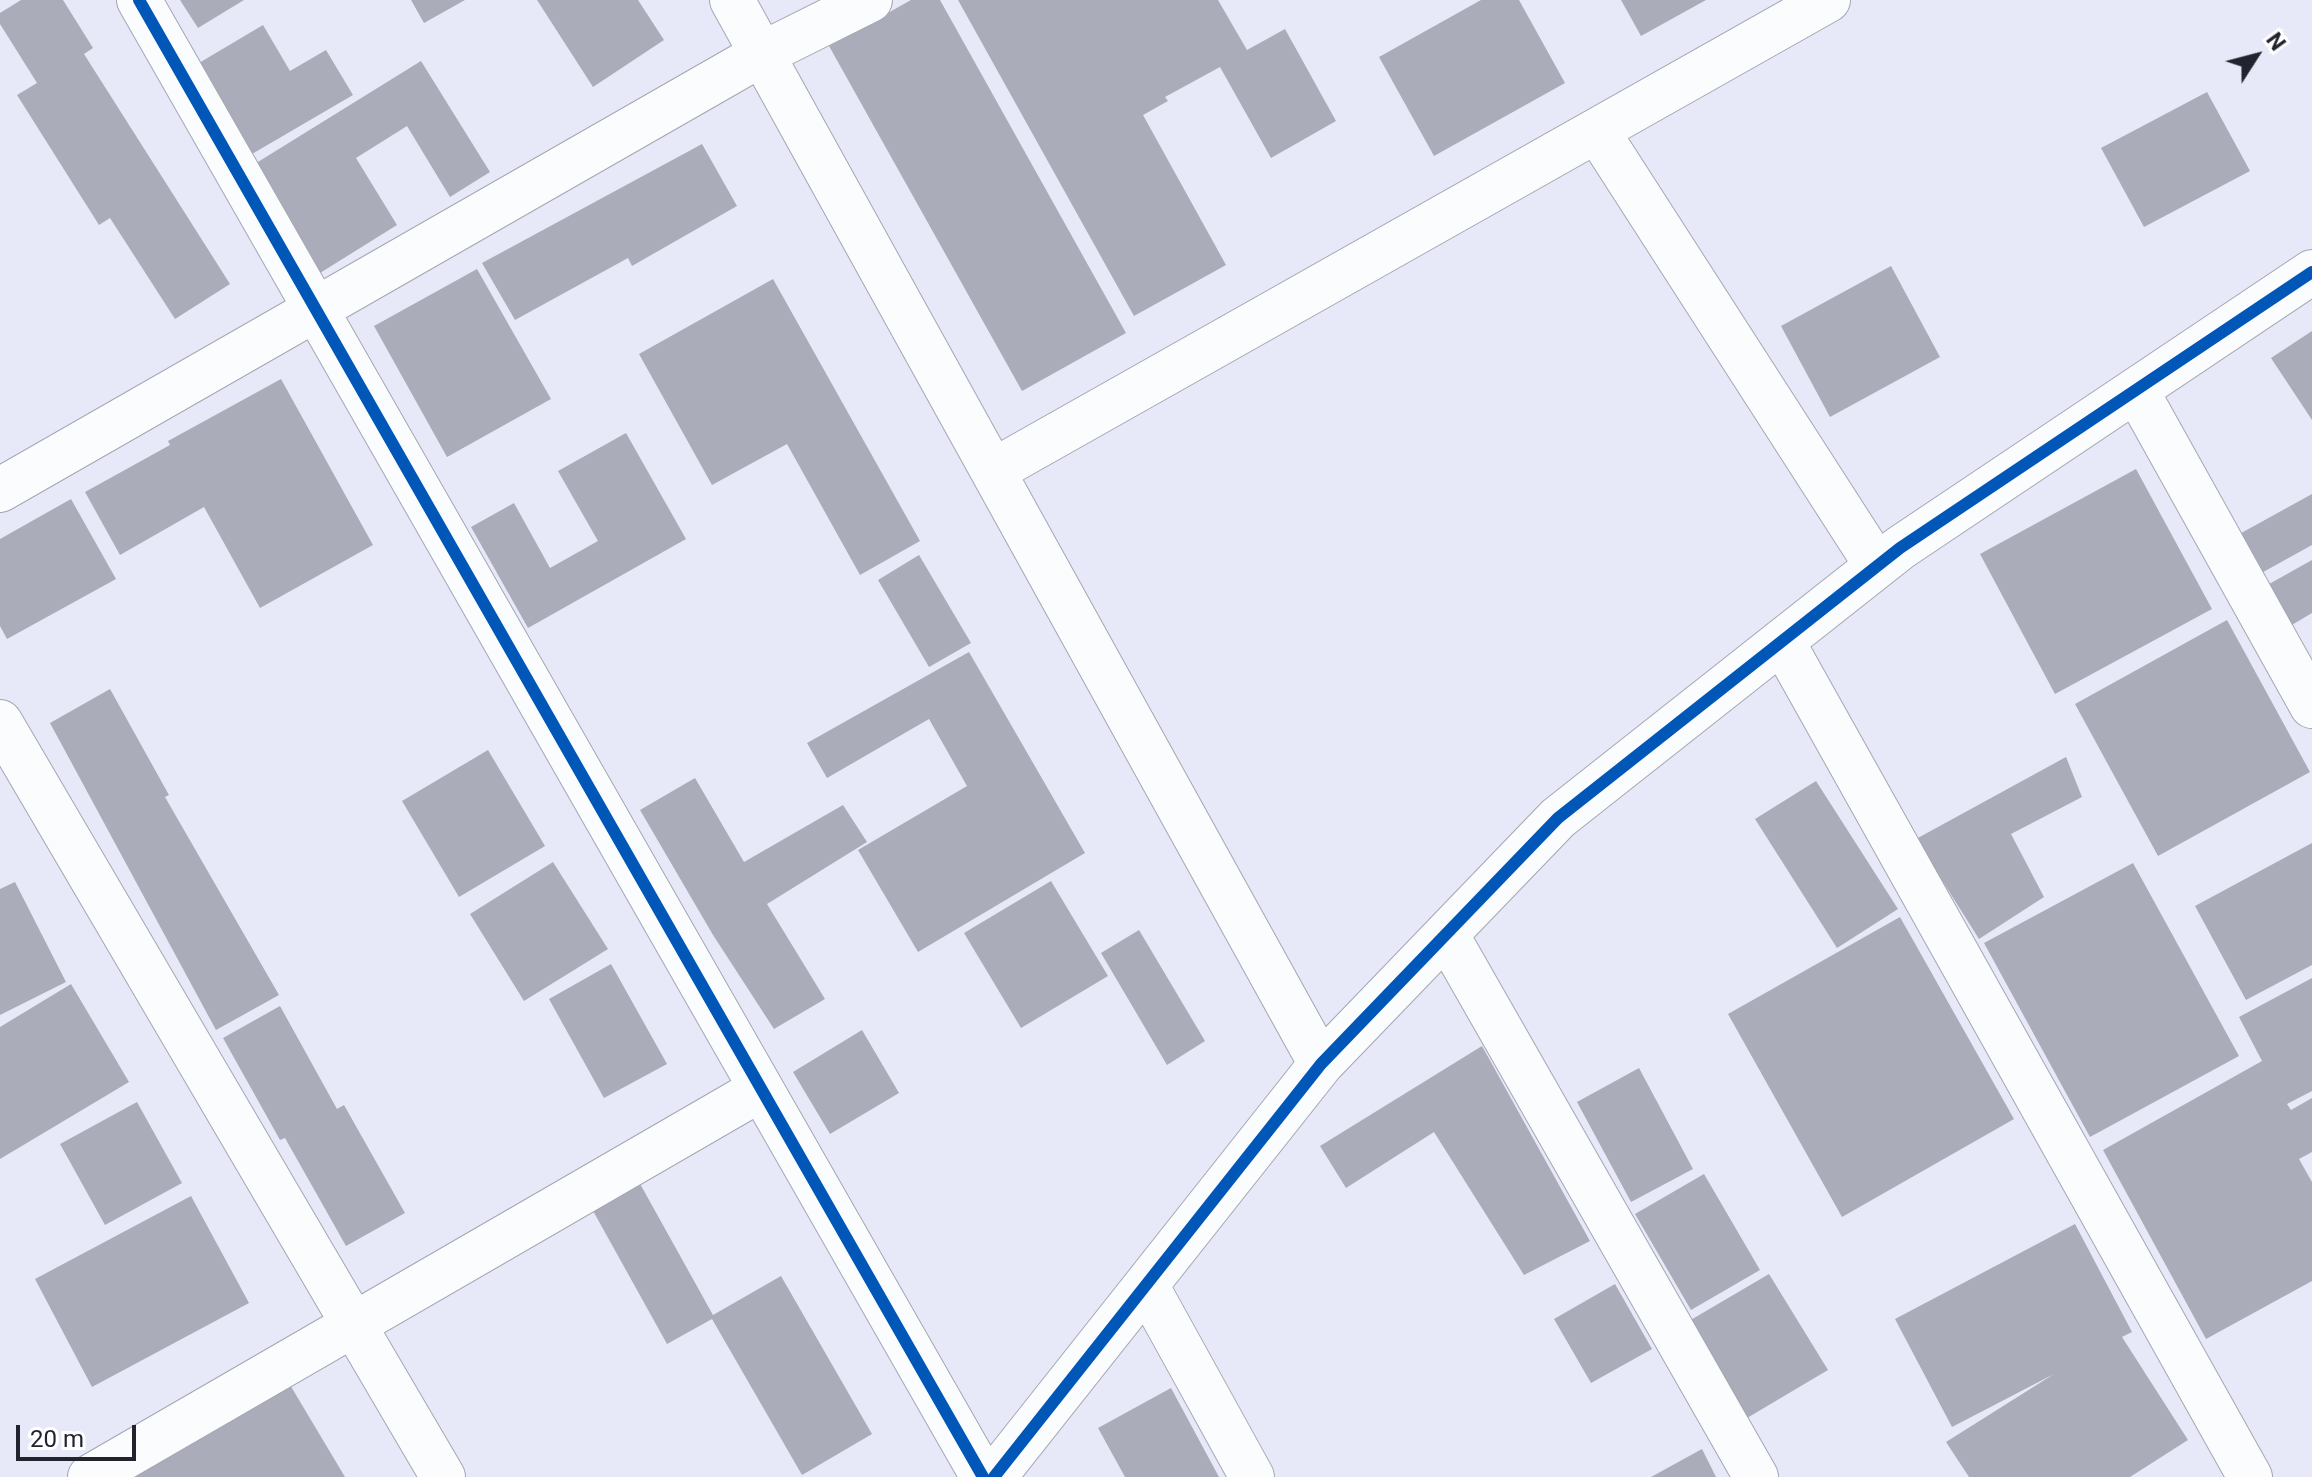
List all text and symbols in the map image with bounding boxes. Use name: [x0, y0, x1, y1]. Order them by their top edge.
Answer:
north arrow: [2216, 16, 2296, 96]
text: N: [2261, 28, 2290, 55]
scale bar: [20, 1409, 140, 1459]
text: 20 m: [30, 1425, 84, 1453]

